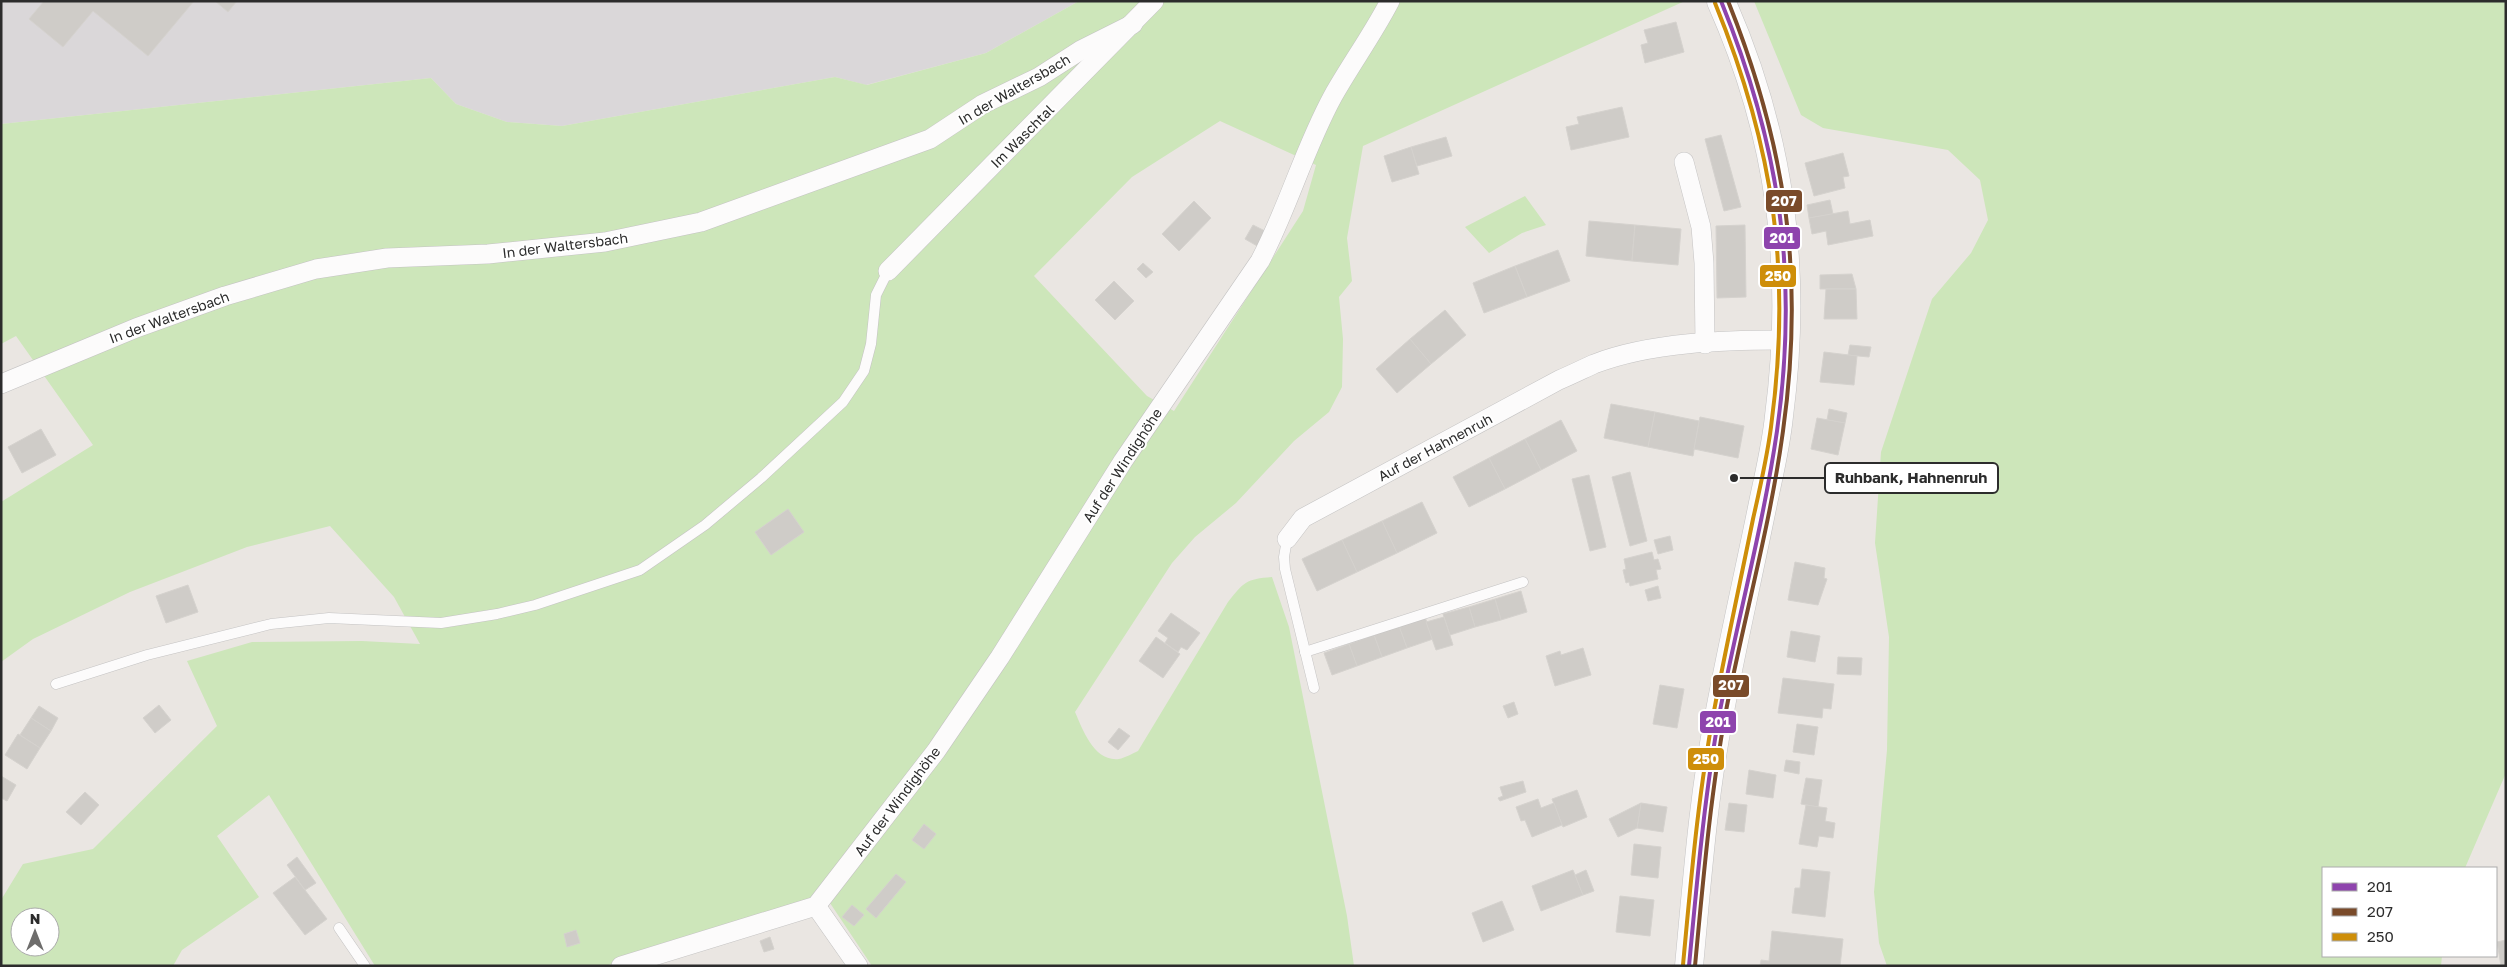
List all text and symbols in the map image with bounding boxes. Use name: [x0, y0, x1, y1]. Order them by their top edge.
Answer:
street label: In der Waltersbach: [955, 50, 1073, 128]
street label: Im Waschtal: [987, 101, 1057, 171]
line badge: 207: [1765, 189, 1803, 213]
text: 207: [1771, 192, 1797, 209]
line badge: 201: [1763, 226, 1801, 250]
street label: In der Waltersbach: [501, 229, 629, 261]
text: 201: [1770, 229, 1794, 246]
line badge: 250: [1759, 264, 1797, 288]
text: 250: [1765, 267, 1791, 284]
street label: In der Waltersbach: [107, 287, 231, 347]
street label: Auf der Windighöhe: [1079, 405, 1165, 525]
street label: Auf der Hahnenruh: [1375, 410, 1495, 484]
callout: Ruhbank, Hahnenruh: [1825, 463, 1998, 493]
text: Ruhbank, Hahnenruh: [1835, 468, 1987, 486]
line badge: 207: [1712, 674, 1750, 698]
text: 207: [1718, 676, 1744, 693]
line badge: 201: [1699, 710, 1737, 734]
text: 201: [1706, 713, 1730, 730]
street label: Auf der Windighöhe: [850, 743, 944, 859]
line badge: 250: [1687, 747, 1725, 771]
text: 250: [1693, 750, 1719, 767]
legend: [2322, 867, 2497, 957]
text: 201: [2367, 877, 2392, 895]
text: 207: [2367, 902, 2393, 920]
north arrow: [10, 907, 60, 957]
text: N: [30, 910, 40, 927]
text: 250: [2367, 927, 2394, 945]

